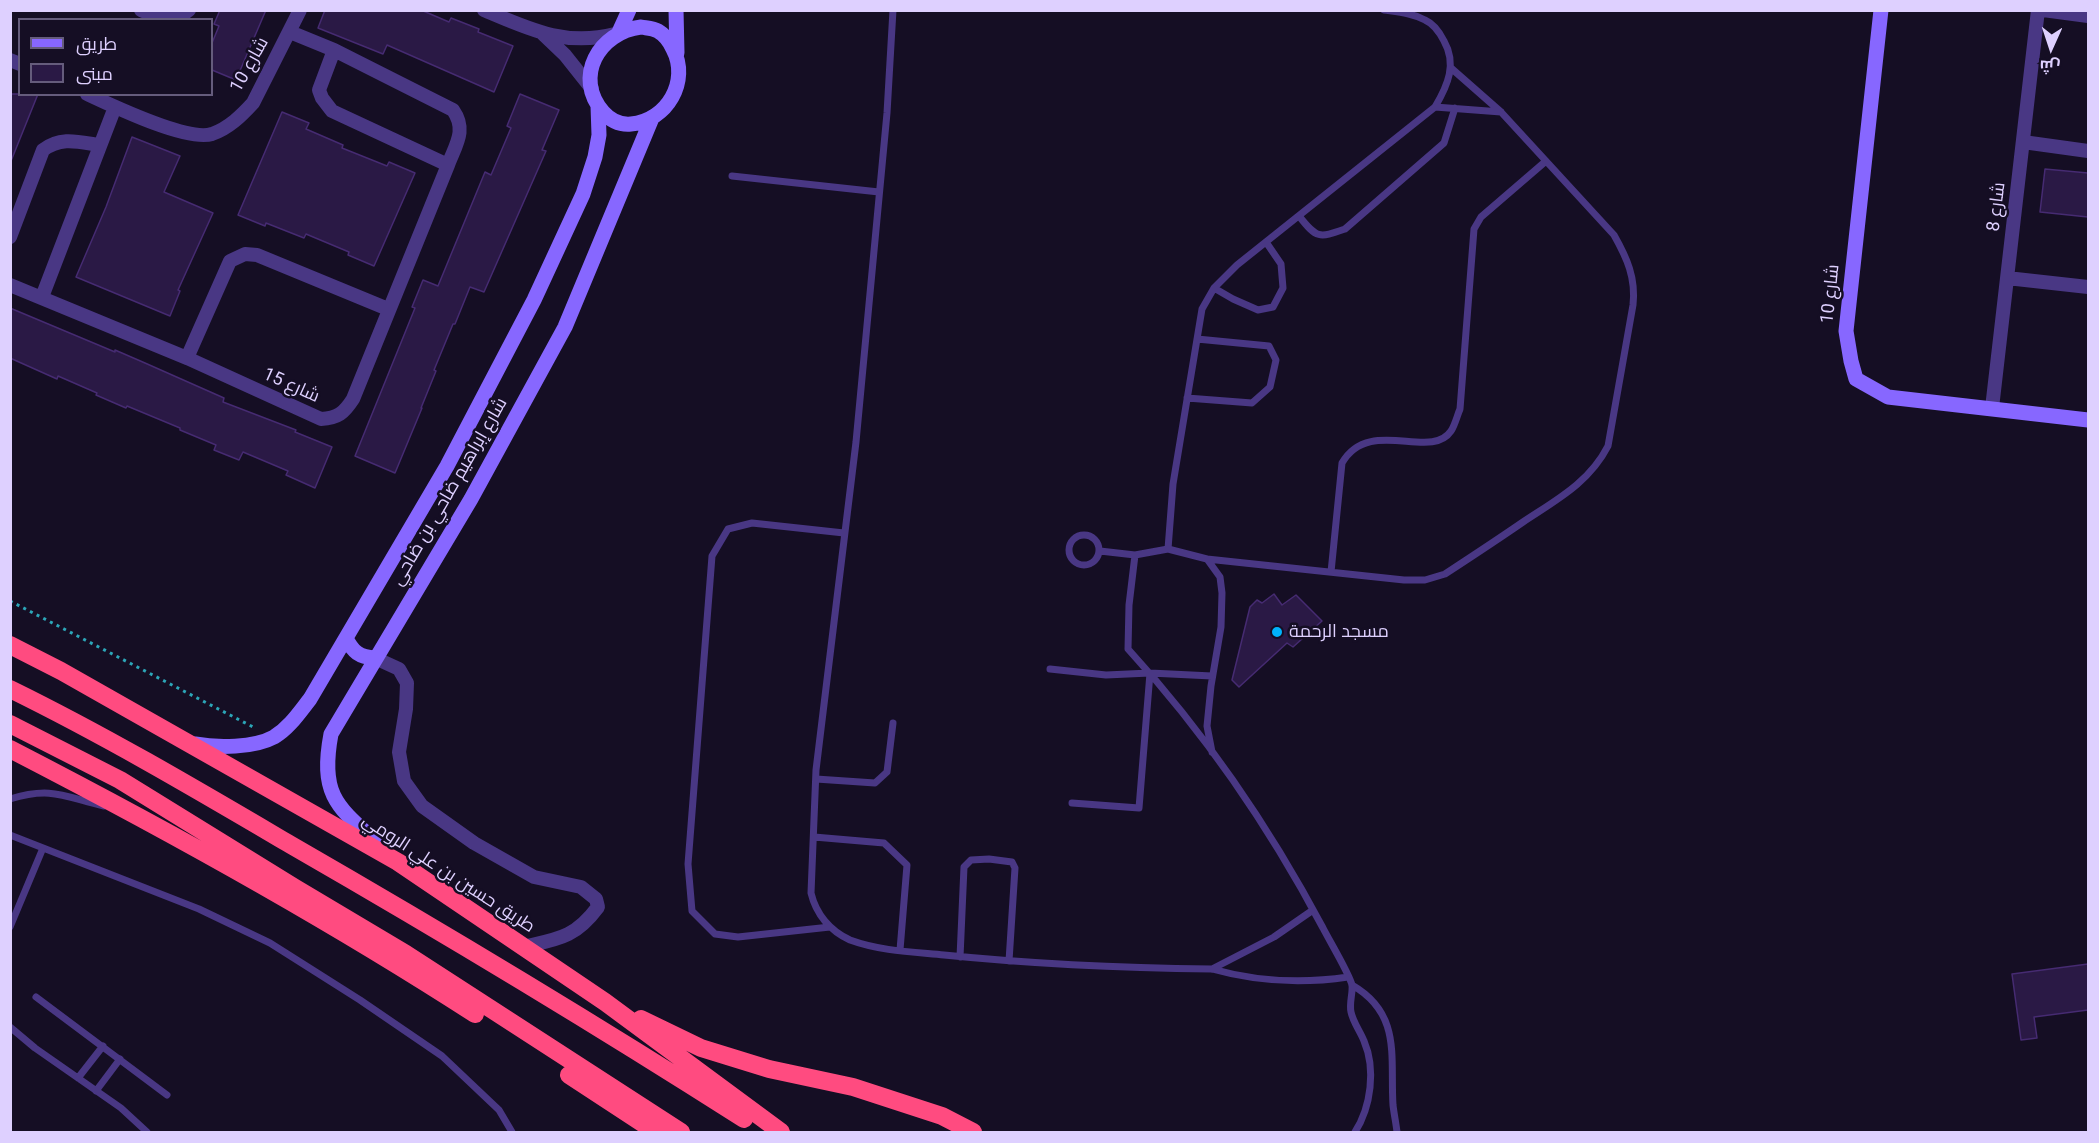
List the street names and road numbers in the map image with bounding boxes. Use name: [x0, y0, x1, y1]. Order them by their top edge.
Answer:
street label: شارع 10: [226, 34, 274, 96]
street label: شارع 8: [1983, 181, 2011, 233]
street label: شارع 10: [1817, 263, 1845, 325]
street label: شارع 15: [259, 364, 323, 408]
street label: شارع إبراهيم ضاحي بن ضاحي: [387, 394, 513, 590]
street label: طريق حسين بن علي الرومي: [358, 810, 538, 938]

